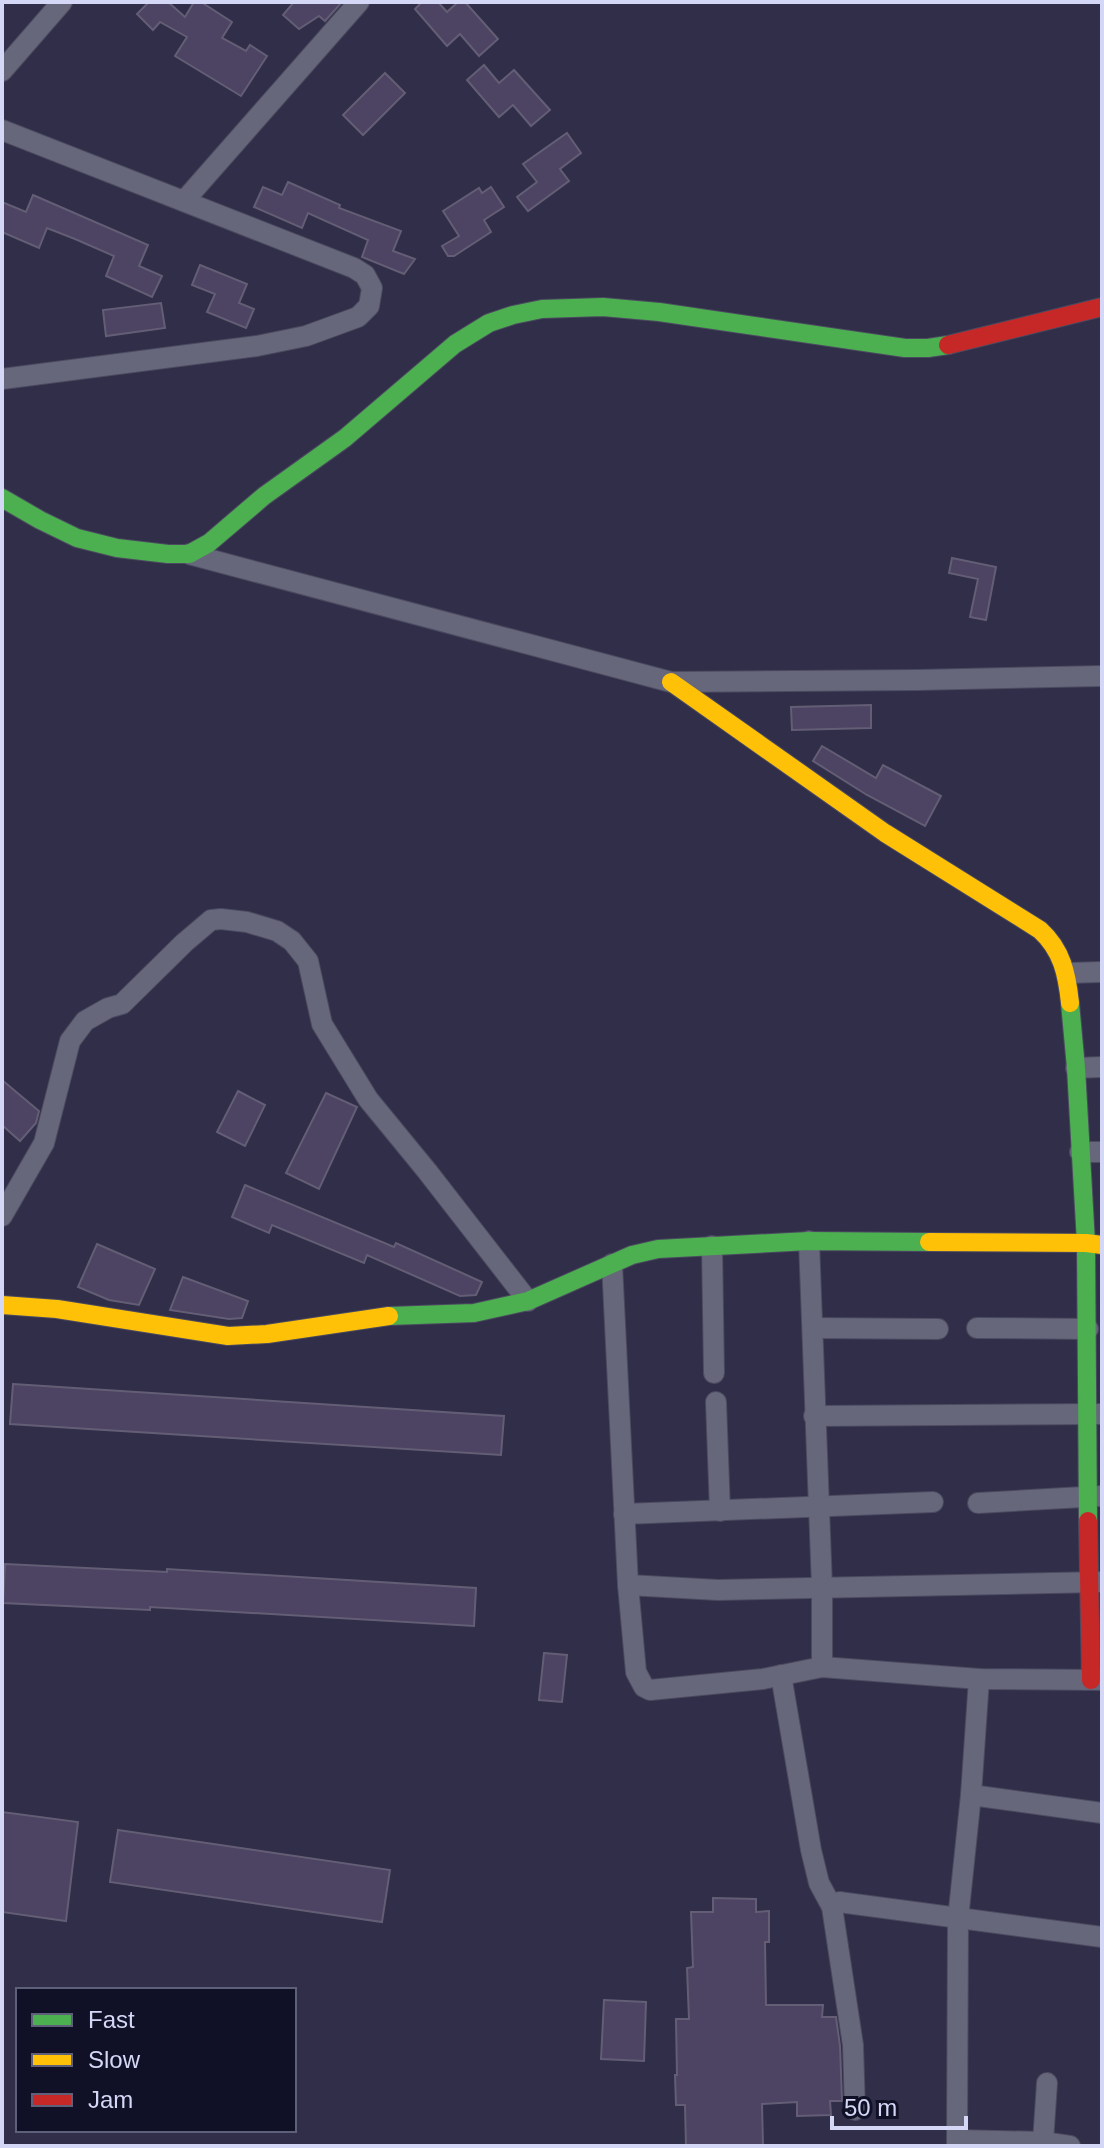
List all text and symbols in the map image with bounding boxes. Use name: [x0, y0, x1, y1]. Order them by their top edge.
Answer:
legend: [16, 1988, 296, 2132]
text: Fast: [88, 2006, 135, 2033]
text: Slow: [88, 2046, 141, 2073]
scale bar: [832, 2080, 966, 2130]
text: Jam: [88, 2086, 133, 2113]
text: 50 m: [844, 2094, 897, 2121]

